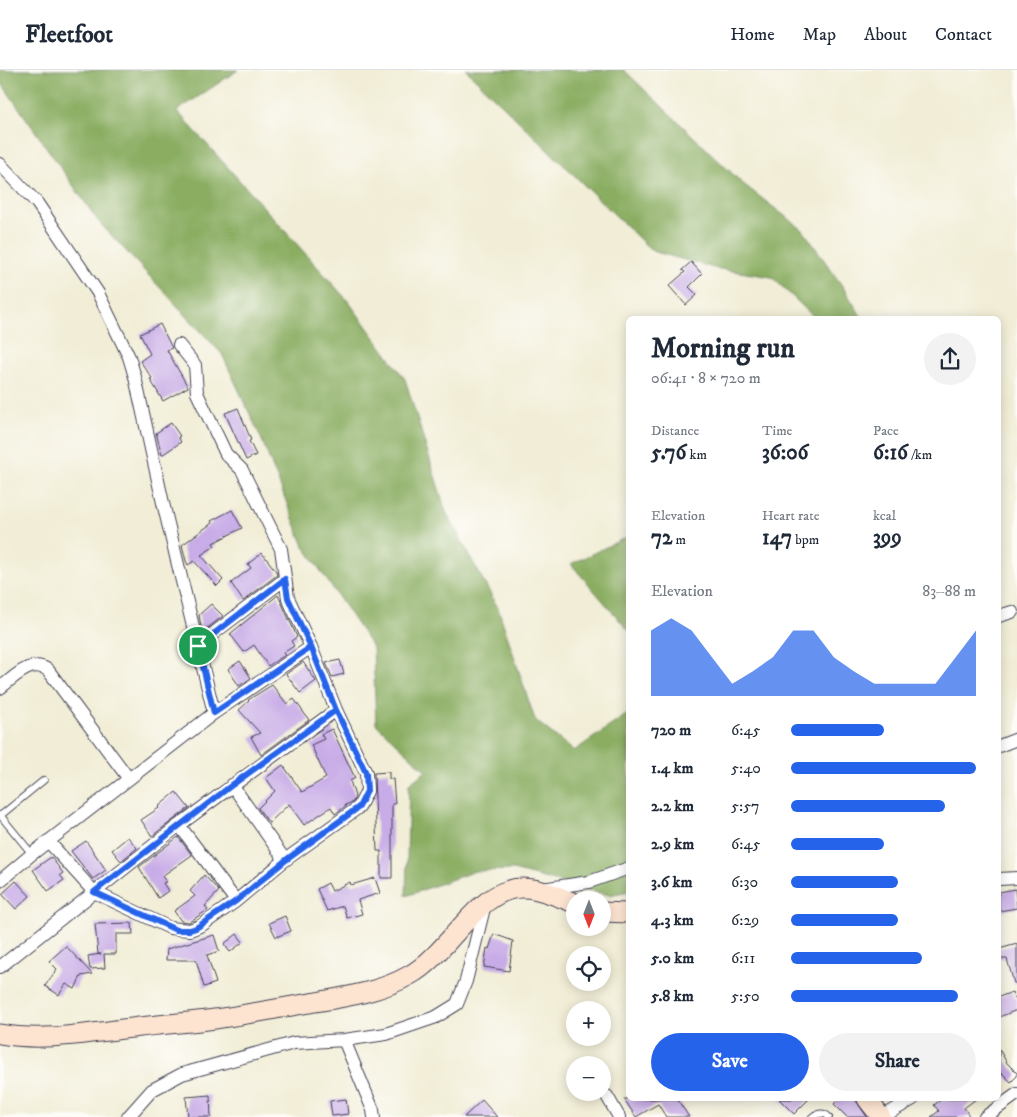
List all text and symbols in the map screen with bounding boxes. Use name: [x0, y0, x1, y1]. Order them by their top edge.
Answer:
text: Fleetfoot: [25, 20, 113, 50]
text: Home: [730, 24, 775, 46]
text: Map: [803, 24, 836, 46]
text: About: [864, 24, 907, 46]
text: Contact: [935, 24, 992, 46]
text: Morning run: [651, 331, 795, 366]
button: share: [924, 333, 976, 385]
text: 06:41 · 8 × 720 m: [651, 368, 761, 388]
text: Distance: [651, 422, 699, 440]
text: Time: [762, 422, 792, 440]
text: Pace: [873, 422, 899, 440]
text: 5.76: [651, 440, 686, 466]
text: 36:06: [762, 440, 808, 466]
text: 6:16: [873, 440, 908, 466]
text: km: [686, 446, 707, 464]
text: /km: [908, 446, 932, 464]
text: Elevation: [651, 507, 705, 525]
text: Heart rate: [762, 507, 819, 525]
text: kcal: [873, 507, 896, 525]
text: 72: [651, 525, 672, 551]
text: 147: [762, 525, 792, 551]
text: 399: [873, 525, 902, 551]
text: m: [672, 531, 686, 549]
text: bpm: [792, 531, 819, 549]
text: Elevation: [651, 581, 713, 601]
text: 83–88 m: [922, 581, 976, 601]
pin: [177, 625, 219, 667]
icon: arrive: [184, 632, 212, 660]
text: 720 m: [651, 720, 691, 740]
text: 6:45: [731, 720, 761, 740]
text: 1.4 km: [651, 758, 693, 778]
text: 5:40: [731, 758, 761, 778]
text: 2.2 km: [651, 796, 694, 816]
text: 5:57: [731, 796, 760, 816]
text: 2.9 km: [651, 834, 694, 854]
text: 6:45: [731, 834, 761, 854]
text: 3.6 km: [651, 872, 692, 892]
text: 6:30: [731, 872, 758, 892]
north arrow: [566, 891, 611, 936]
map controls: [566, 891, 611, 1101]
text: 4.3 km: [651, 910, 694, 930]
text: 6:29: [731, 910, 759, 930]
button: locate: [566, 946, 611, 991]
text: 5.0 km: [651, 948, 694, 968]
text: 6:11: [731, 948, 755, 968]
text: 5.8 km: [651, 986, 694, 1006]
text: 5:50: [731, 986, 760, 1006]
button: +: [566, 1001, 611, 1046]
button: Save: [651, 1033, 809, 1091]
button: Share: [819, 1033, 976, 1091]
button: −: [566, 1056, 611, 1101]

